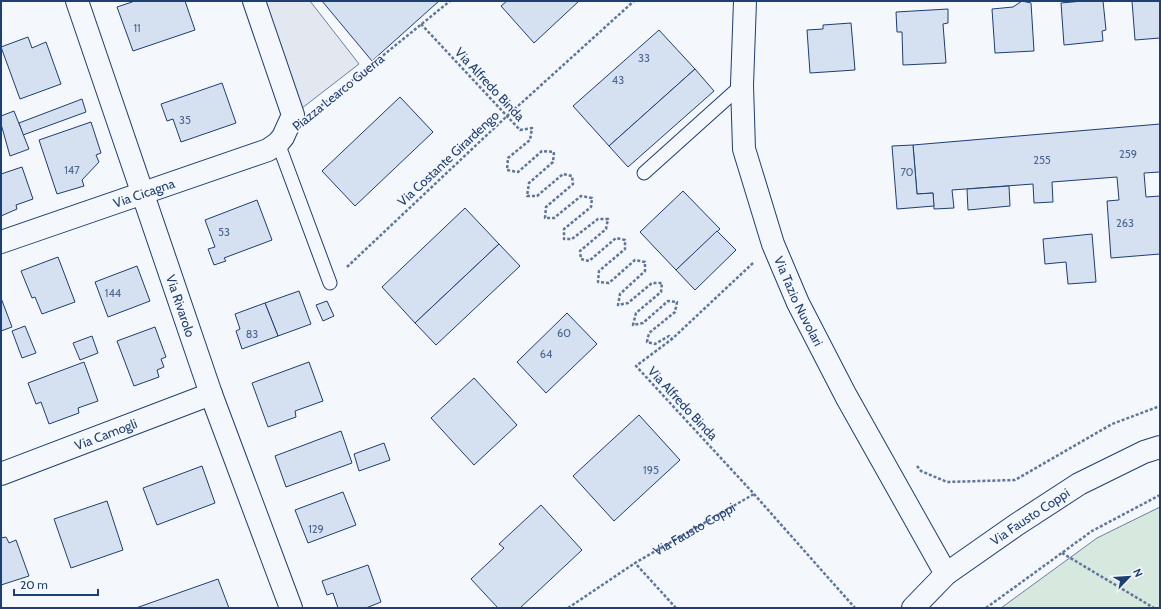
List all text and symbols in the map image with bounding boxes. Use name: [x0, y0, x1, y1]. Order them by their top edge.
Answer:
house number: 11: [133, 21, 141, 35]
street label: Via Alfredo Binda: [452, 44, 529, 125]
street label: Piazza Learco Guerra: [289, 50, 388, 134]
house number: 33: [638, 51, 650, 65]
house number: 43: [612, 73, 624, 87]
street label: Via Costante Girardengo: [394, 107, 502, 209]
house number: 35: [179, 113, 191, 127]
house number: 259: [1119, 147, 1137, 161]
house number: 255: [1033, 153, 1051, 167]
house number: 147: [64, 163, 80, 177]
house number: 70: [900, 165, 914, 179]
street label: Via Cicagna: [111, 175, 177, 211]
house number: 263: [1116, 216, 1134, 230]
house number: 53: [218, 225, 230, 239]
street label: Via Tazio Nuvolari: [771, 254, 827, 349]
street label: Via Rivarolo: [163, 273, 199, 339]
house number: 144: [105, 286, 122, 300]
house number: 60: [557, 326, 571, 340]
house number: 83: [246, 327, 258, 341]
house number: 64: [540, 347, 553, 361]
street label: Via Alfredo Binda: [645, 363, 722, 444]
street label: Via Camogli: [72, 415, 139, 453]
house number: 195: [643, 463, 659, 477]
street label: Via Fausto Coppi: [987, 484, 1072, 549]
street label: Via Fausto Coppi: [650, 499, 738, 559]
house number: 129: [308, 522, 324, 536]
north arrow: [1109, 557, 1149, 597]
text: N: [1130, 566, 1146, 579]
scale bar: [14, 571, 98, 597]
text: 20 m: [20, 577, 48, 592]

